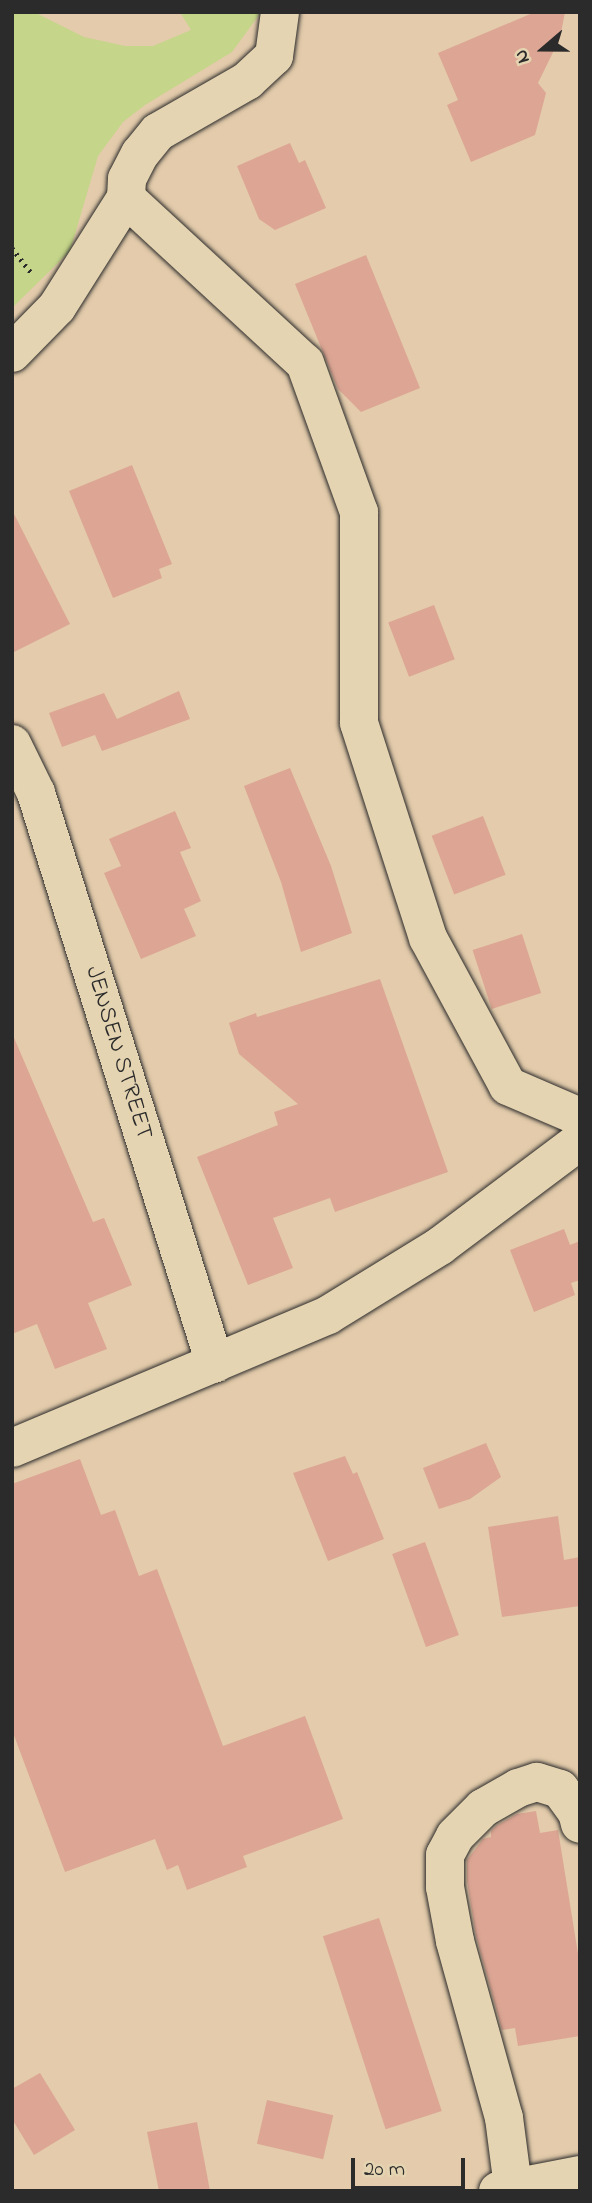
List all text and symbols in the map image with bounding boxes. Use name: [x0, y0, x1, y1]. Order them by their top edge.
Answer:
north arrow: [508, 14, 578, 84]
text: N: [508, 46, 538, 67]
street label: JENSEN STREET: [78, 963, 158, 1143]
scale bar: [354, 2144, 468, 2188]
text: 20 m: [364, 2155, 405, 2185]

